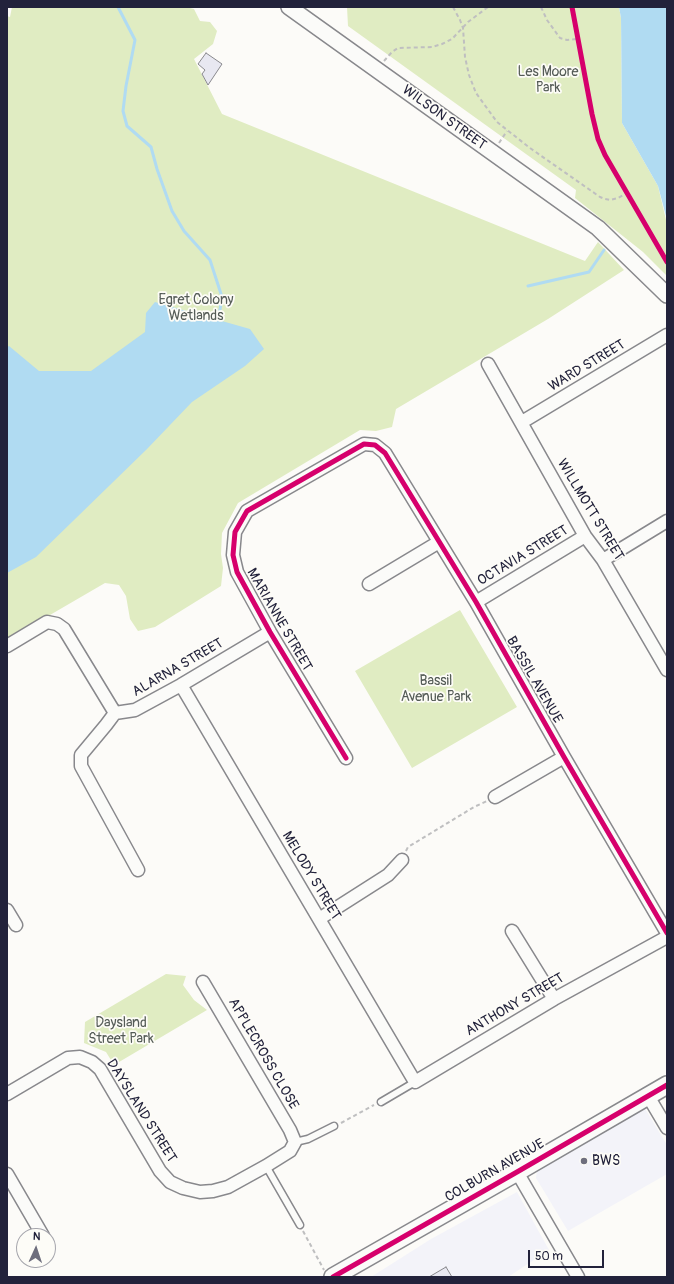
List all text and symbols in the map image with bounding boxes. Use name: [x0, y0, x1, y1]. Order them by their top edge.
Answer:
park label: Les Moore Park: [518, 64, 578, 96]
street label: WILSON STREET: [399, 82, 489, 154]
park label: Egret Colony Wetlands: [158, 292, 234, 324]
street label: WARD STREET: [546, 337, 628, 395]
street label: WILLMOTT STREET: [553, 456, 627, 564]
street label: OCTAVIA STREET: [475, 522, 571, 590]
street label: MARIANNE STREET: [243, 566, 315, 674]
street label: BASSIL AVENUE: [502, 634, 566, 726]
street label: ALARNA STREET: [130, 635, 226, 701]
park label: Bassil Avenue Park: [401, 673, 471, 706]
street label: MELODY STREET: [278, 829, 344, 923]
street label: ANTHONY STREET: [463, 970, 567, 1040]
street label: APPLECROSS CLOSE: [224, 995, 302, 1113]
park label: Daysland Street Park: [88, 1015, 154, 1048]
street label: DAYSLAND STREET: [102, 1056, 180, 1166]
street label: COLBURN AVENUE: [442, 1136, 548, 1206]
place label: BWS: [592, 1153, 620, 1169]
marker: BWS: [579, 1156, 589, 1166]
north arrow: [16, 1228, 56, 1268]
text: N: [33, 1230, 41, 1243]
scale bar: [530, 1242, 606, 1268]
text: 50 m: [535, 1249, 563, 1264]

